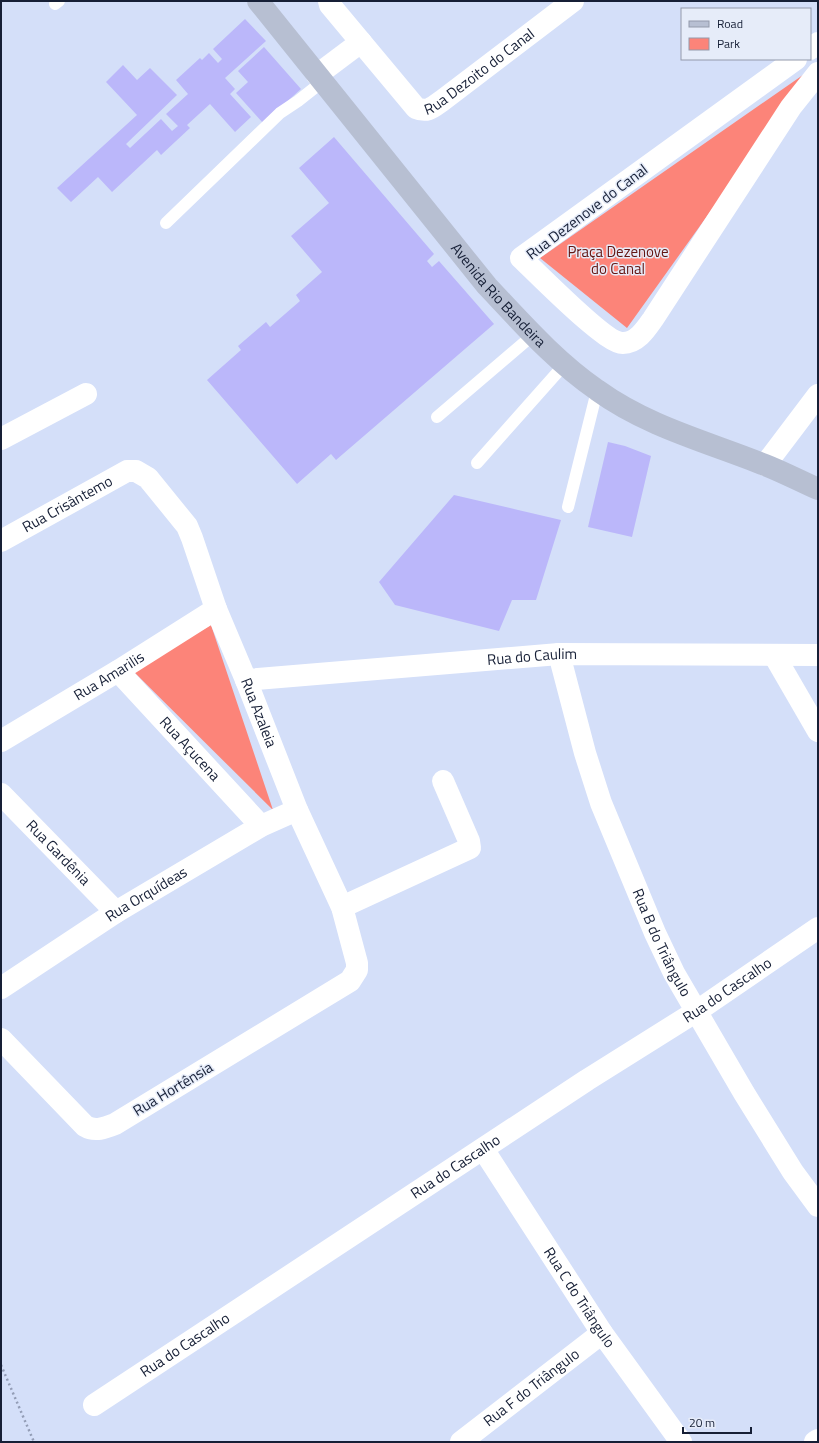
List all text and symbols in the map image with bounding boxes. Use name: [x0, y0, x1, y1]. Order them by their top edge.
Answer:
legend: [681, 8, 811, 60]
text: Road: [717, 14, 743, 33]
street label: Rua Dezoito do Canal: [421, 22, 539, 121]
text: Park: [717, 34, 740, 53]
street label: Rua Dezenove do Canal: [521, 158, 652, 265]
street label: Avenida Rio Bandeira: [446, 238, 552, 353]
park label: Praça Dezenove do Canal: [567, 240, 669, 280]
street label: Rua Crisântemo: [18, 469, 117, 538]
street label: Rua do Caulim: [486, 642, 577, 671]
street label: Rua Amarilis: [69, 645, 149, 706]
street label: Rua Azaleia: [235, 674, 284, 751]
street label: Rua Açucena: [154, 711, 226, 786]
street label: Rua Gardênia: [21, 814, 97, 891]
street label: Rua Orquídeas: [100, 860, 191, 927]
street label: Rua B do Triângulo: [627, 885, 697, 1001]
street label: Rua do Cascalho: [678, 951, 776, 1028]
street label: Rua Hortênsia: [128, 1055, 218, 1122]
street label: Rua do Cascalho: [406, 1128, 505, 1204]
street label: Rua C do Triângulo: [538, 1242, 621, 1353]
street label: Rua do Cascalho: [135, 1307, 234, 1383]
street label: Rua F do Triângulo: [478, 1343, 584, 1432]
scale bar: [683, 1409, 751, 1435]
text: 20 m: [689, 1413, 715, 1432]

